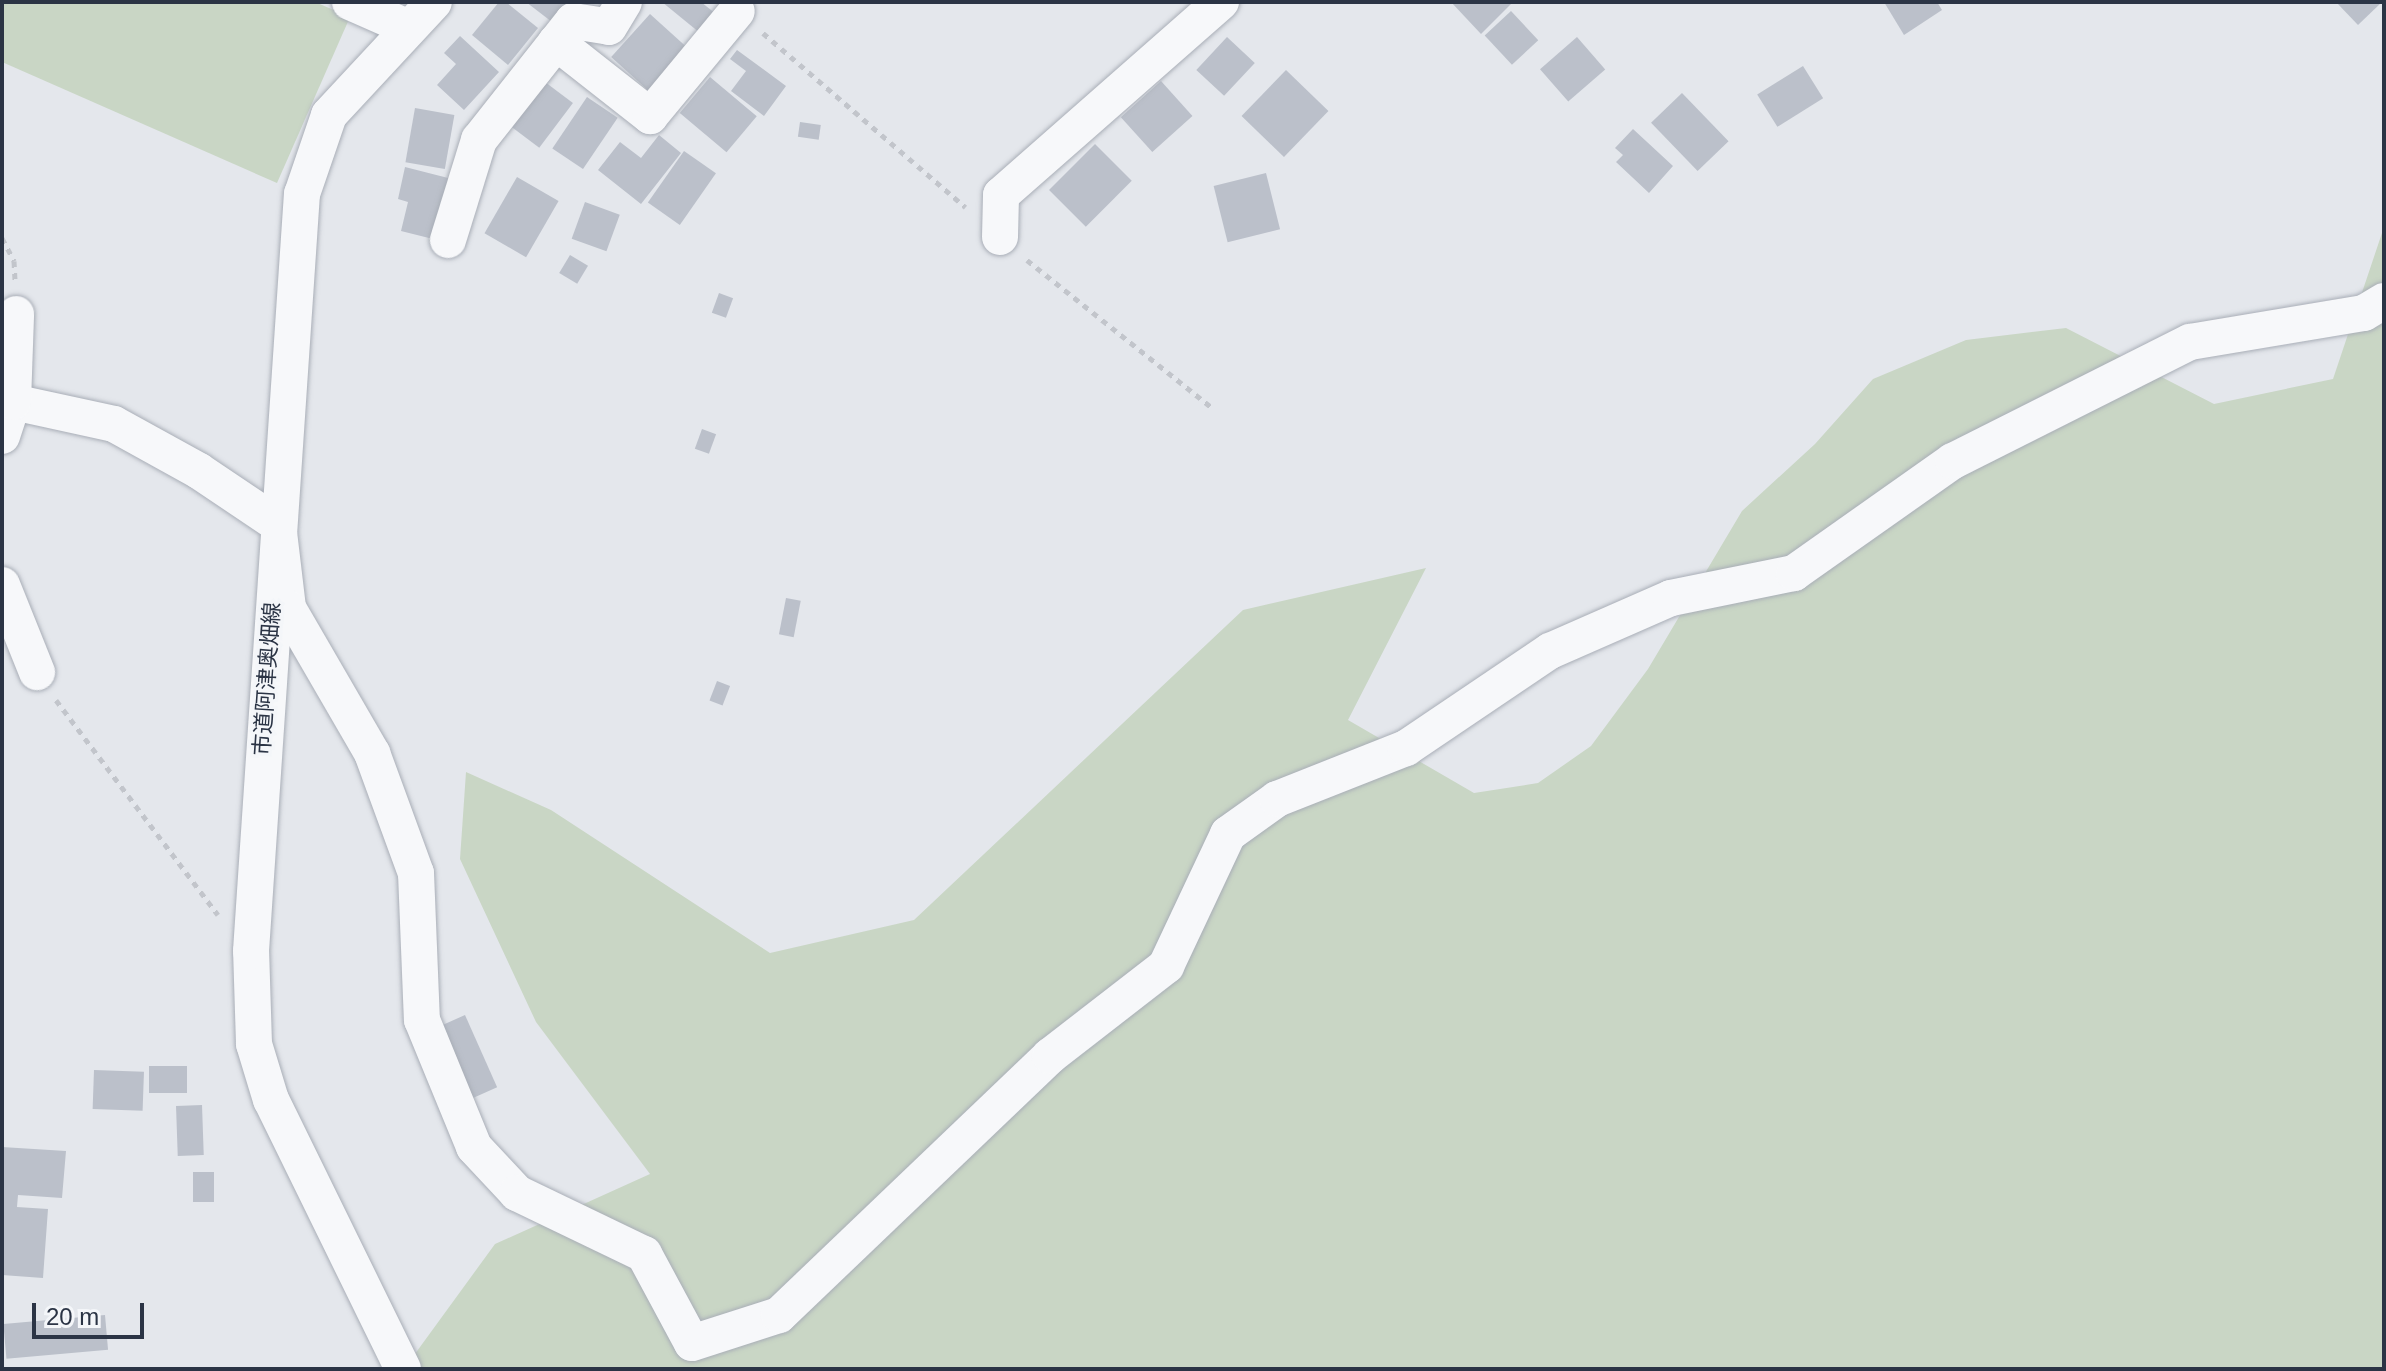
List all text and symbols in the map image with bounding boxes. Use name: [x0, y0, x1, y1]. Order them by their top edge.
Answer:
street label: 市道阿津奥畑線: [248, 601, 286, 757]
scale bar: [36, 1287, 148, 1337]
text: 20 m: [46, 1303, 99, 1330]

